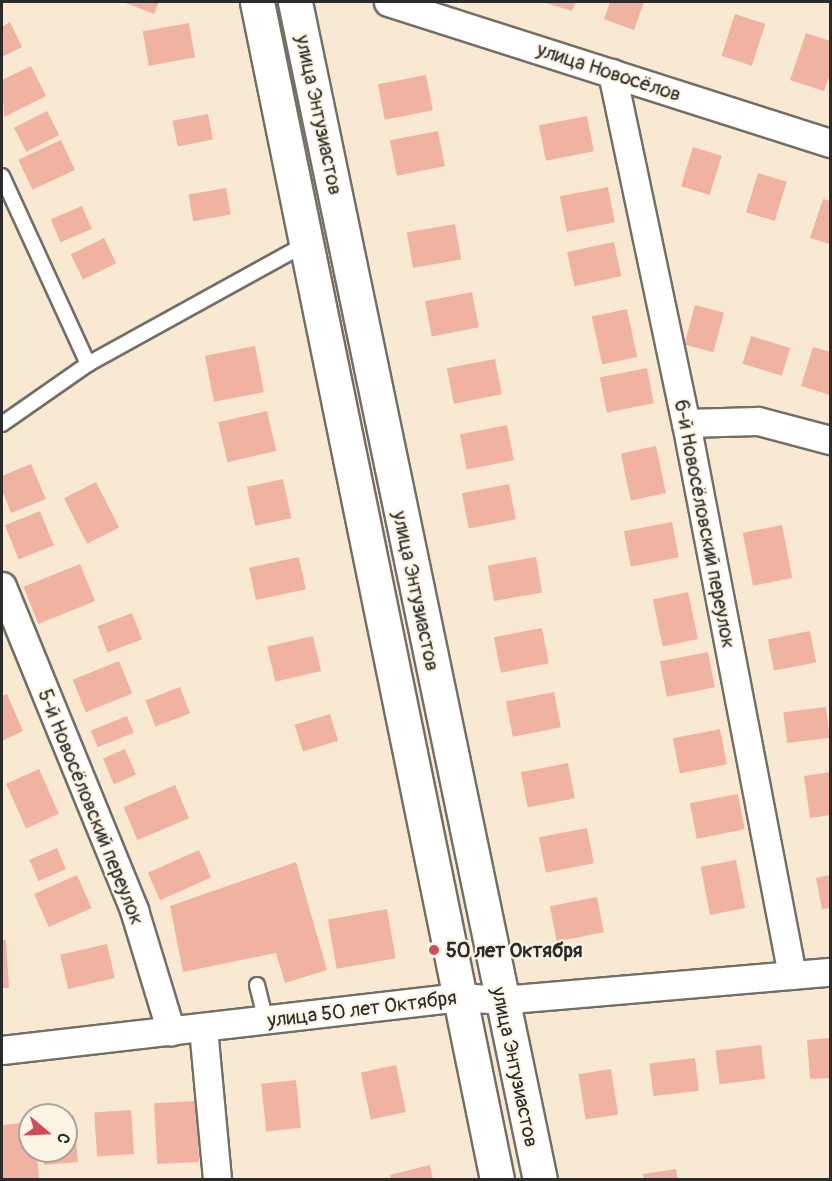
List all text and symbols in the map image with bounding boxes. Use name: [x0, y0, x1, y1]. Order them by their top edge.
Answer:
street label: улица Энтузиастов: [290, 33, 348, 197]
street label: улица Новосёлов: [534, 37, 684, 107]
street label: 6-й Новосёловский переулок: [669, 398, 741, 650]
street label: улица Энтузиастов: [387, 509, 445, 673]
street label: 5-й Новосёловский переулок: [33, 686, 149, 928]
place label: 50 лет Октября: [446, 938, 582, 962]
marker: 50 лет Октября: [427, 943, 441, 957]
street label: улица 50 лет Октября: [266, 985, 458, 1033]
street label: улица Энтузиастов: [486, 985, 544, 1149]
north arrow: [18, 1103, 78, 1163]
text: С: [52, 1130, 74, 1146]

